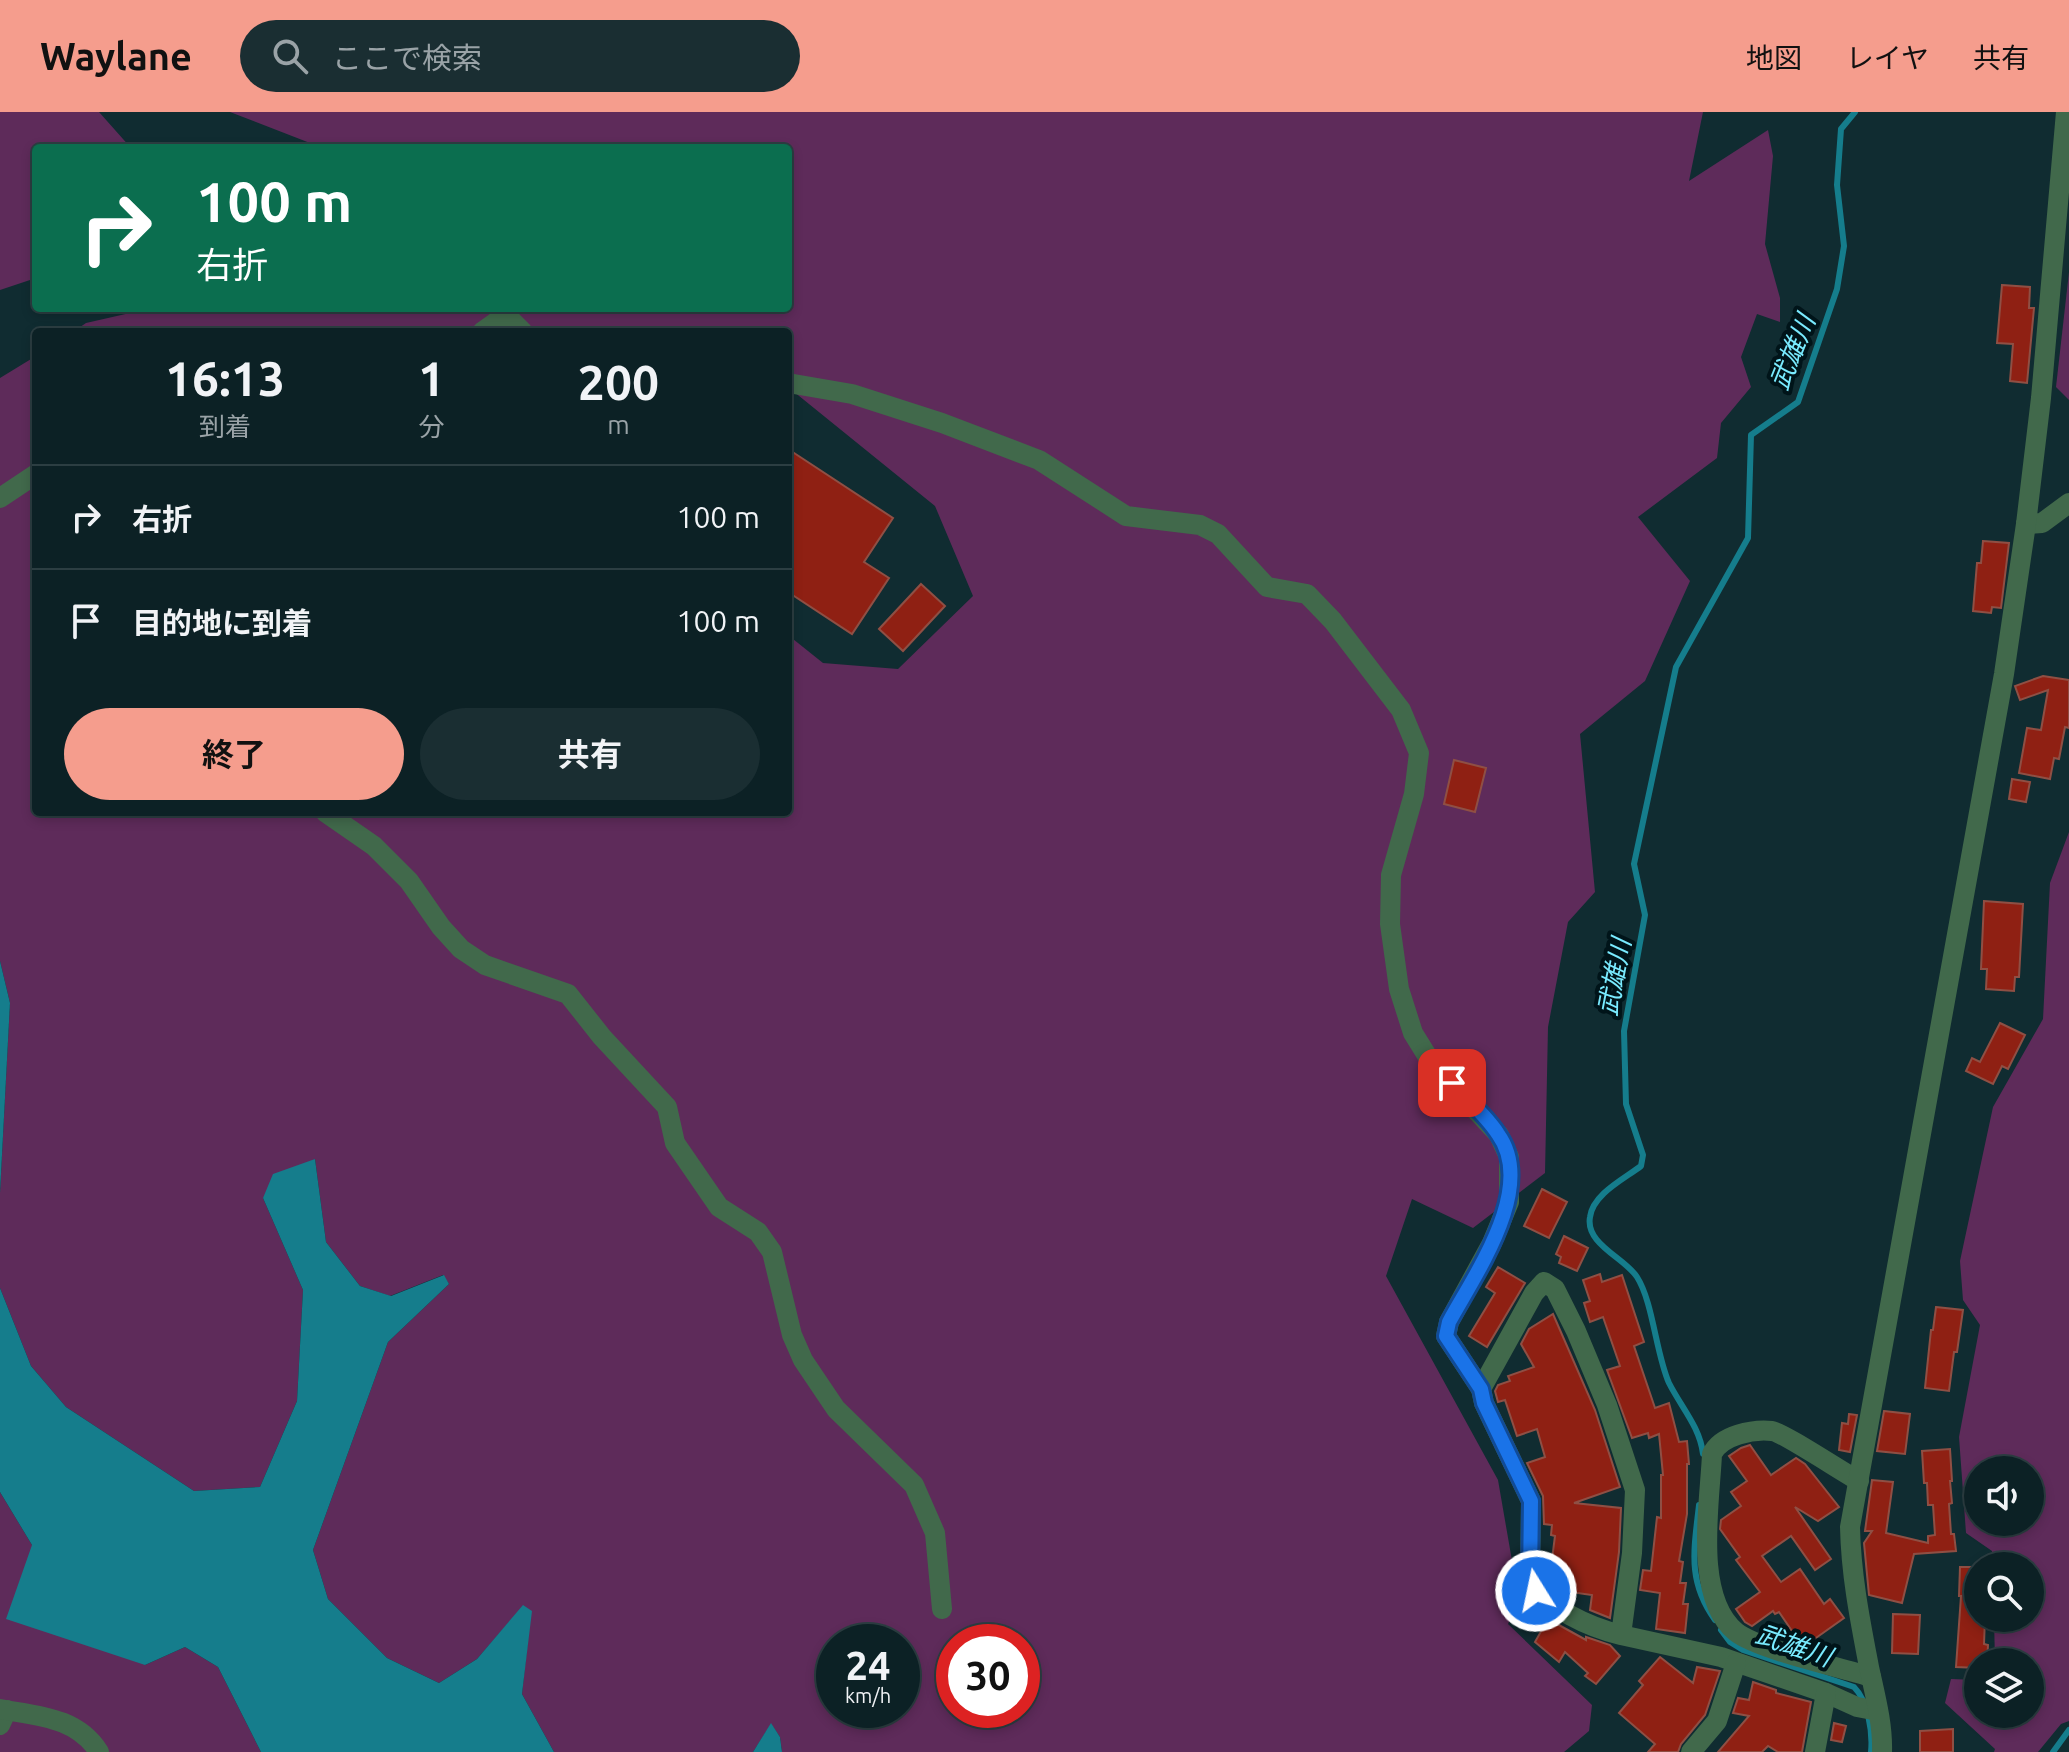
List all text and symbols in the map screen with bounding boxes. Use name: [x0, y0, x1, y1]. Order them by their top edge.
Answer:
search box: [240, 20, 800, 92]
icon: search: [268, 34, 312, 78]
text: Waylane: [40, 35, 192, 77]
text: ここで検索: [332, 41, 482, 75]
text: 地図: [1746, 42, 1802, 73]
text: レイヤ: [1846, 42, 1929, 73]
text: 共有: [1973, 42, 2029, 73]
text: 100 m: [196, 170, 352, 233]
icon: right: [64, 176, 168, 280]
text: 右折: [196, 244, 268, 285]
water label: 武雄川: [1764, 308, 1821, 394]
text: 16:13: [165, 351, 285, 405]
text: 1: [418, 351, 445, 405]
text: 200: [578, 355, 659, 409]
text: m: [607, 410, 630, 439]
text: 到着: [199, 412, 251, 441]
text: 分: [418, 412, 444, 441]
icon: right: [64, 495, 108, 539]
text: 100 m: [676, 500, 760, 534]
text: 右折: [132, 502, 192, 536]
icon: arrive: [64, 599, 108, 643]
text: 100 m: [676, 604, 760, 638]
text: 目的地に到着: [132, 606, 312, 640]
button: 終了: [64, 708, 404, 800]
button: 共有: [420, 708, 760, 800]
water label: 武雄川: [1592, 933, 1636, 1018]
pin: [1418, 1049, 1486, 1117]
icon: arrive: [1430, 1061, 1474, 1105]
map controls: [1964, 1456, 2044, 1728]
button: sound: [1964, 1456, 2044, 1536]
position arrow: [1494, 1549, 1578, 1633]
button: search: [1964, 1552, 2044, 1632]
water label: 武雄川: [1752, 1619, 1838, 1672]
speed limit sign: 30: [936, 1624, 1040, 1728]
text: 24: [845, 1643, 891, 1688]
button: layers: [1964, 1648, 2044, 1728]
text: km/h: [845, 1684, 891, 1707]

